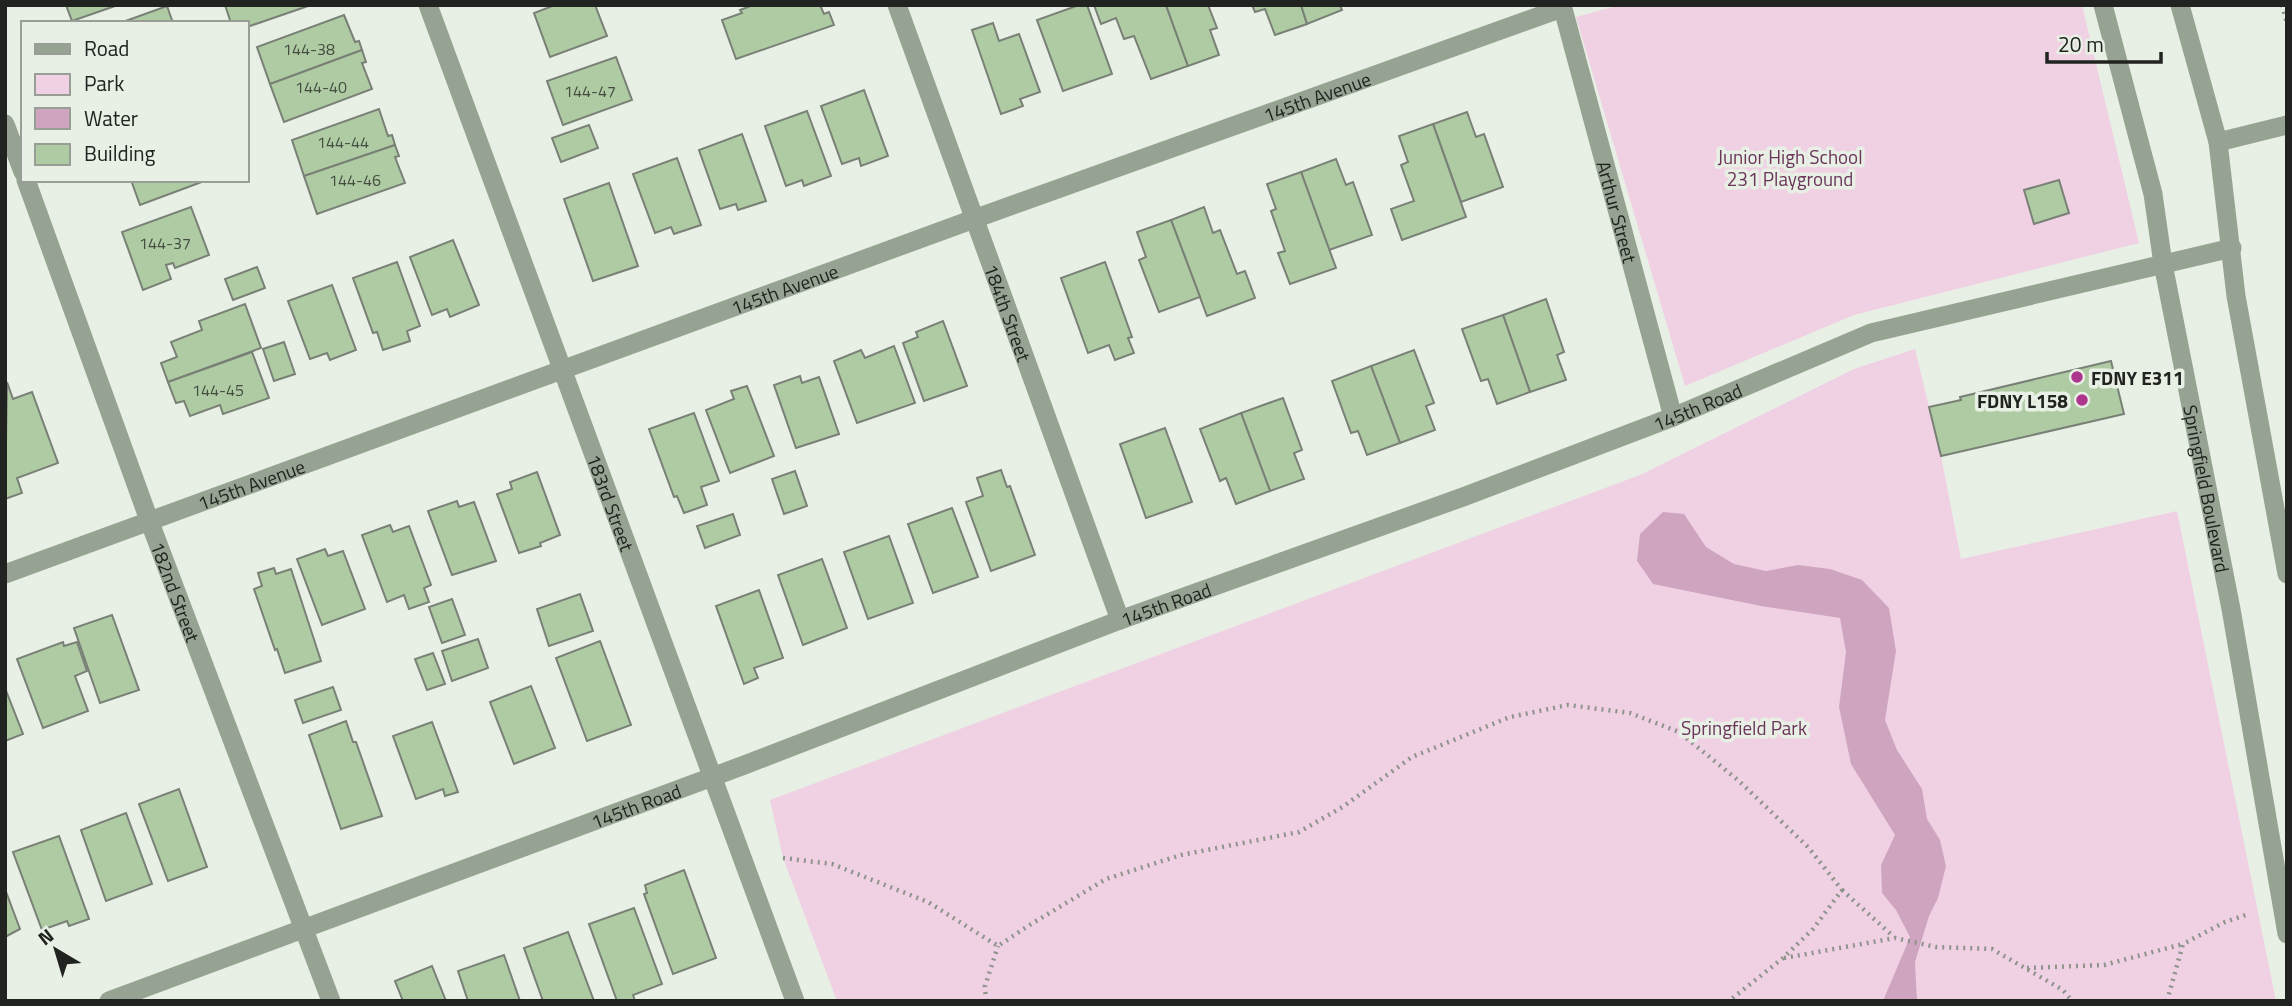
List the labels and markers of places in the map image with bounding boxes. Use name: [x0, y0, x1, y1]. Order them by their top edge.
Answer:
place label: FDNY E311: [2091, 363, 2184, 392]
marker: FDNY E311: [2069, 369, 2085, 385]
place label: FDNY L158: [1977, 386, 2068, 415]
marker: FDNY L158: [2074, 392, 2090, 408]

